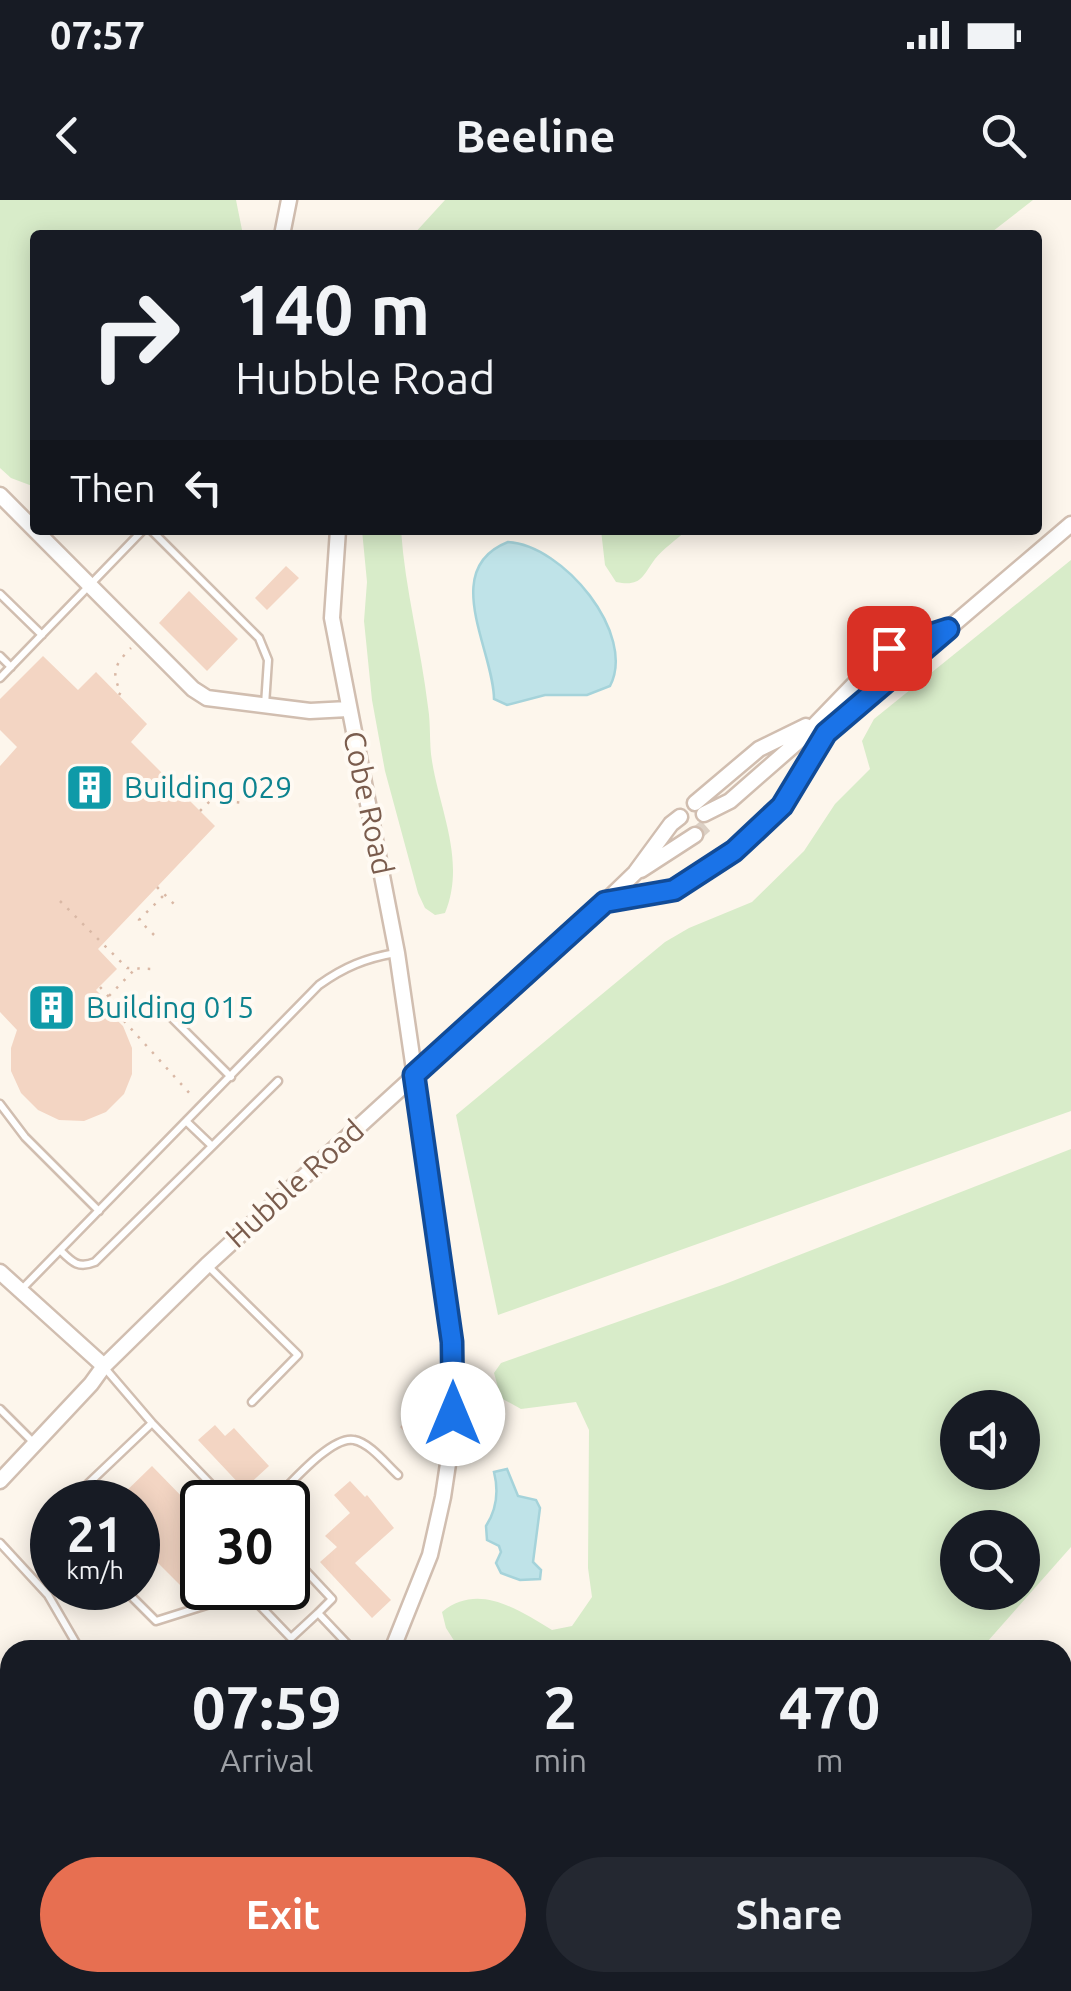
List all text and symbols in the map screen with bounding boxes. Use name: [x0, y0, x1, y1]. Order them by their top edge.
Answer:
text: 07:57: [50, 14, 145, 56]
icon: back: [40, 108, 95, 163]
icon: search: [976, 108, 1031, 163]
text: Beeline: [455, 110, 616, 161]
icon: right: [70, 270, 200, 400]
text: 140 m: [235, 270, 430, 348]
text: Hubble Road: [235, 352, 495, 403]
icon: left: [176, 460, 231, 515]
text: Then: [70, 467, 156, 509]
pin: [847, 606, 932, 691]
icon: arrive: [862, 621, 917, 676]
street label: Cobe Road: [337, 728, 401, 878]
building icon: Building 029: [63, 762, 115, 814]
place label: Building 029: [124, 770, 292, 804]
building icon: Building 015: [25, 982, 77, 1034]
place label: Building 015: [86, 990, 254, 1024]
street label: Hubble Road: [218, 1113, 370, 1254]
position arrow: [401, 1362, 505, 1466]
map controls: [940, 1390, 1040, 1610]
button: sound: [940, 1390, 1040, 1490]
speed limit sign: 30: [180, 1480, 310, 1610]
text: 21: [67, 1505, 123, 1561]
button: search: [940, 1510, 1040, 1610]
text: km/h: [66, 1556, 124, 1584]
text: 07:59: [192, 1673, 342, 1740]
text: 2: [543, 1673, 577, 1740]
text: 470: [779, 1673, 880, 1740]
text: Arrival: [220, 1742, 313, 1778]
text: min: [533, 1742, 587, 1778]
text: m: [816, 1742, 843, 1778]
button: Exit: [40, 1857, 526, 1972]
button: Share: [546, 1857, 1032, 1972]

